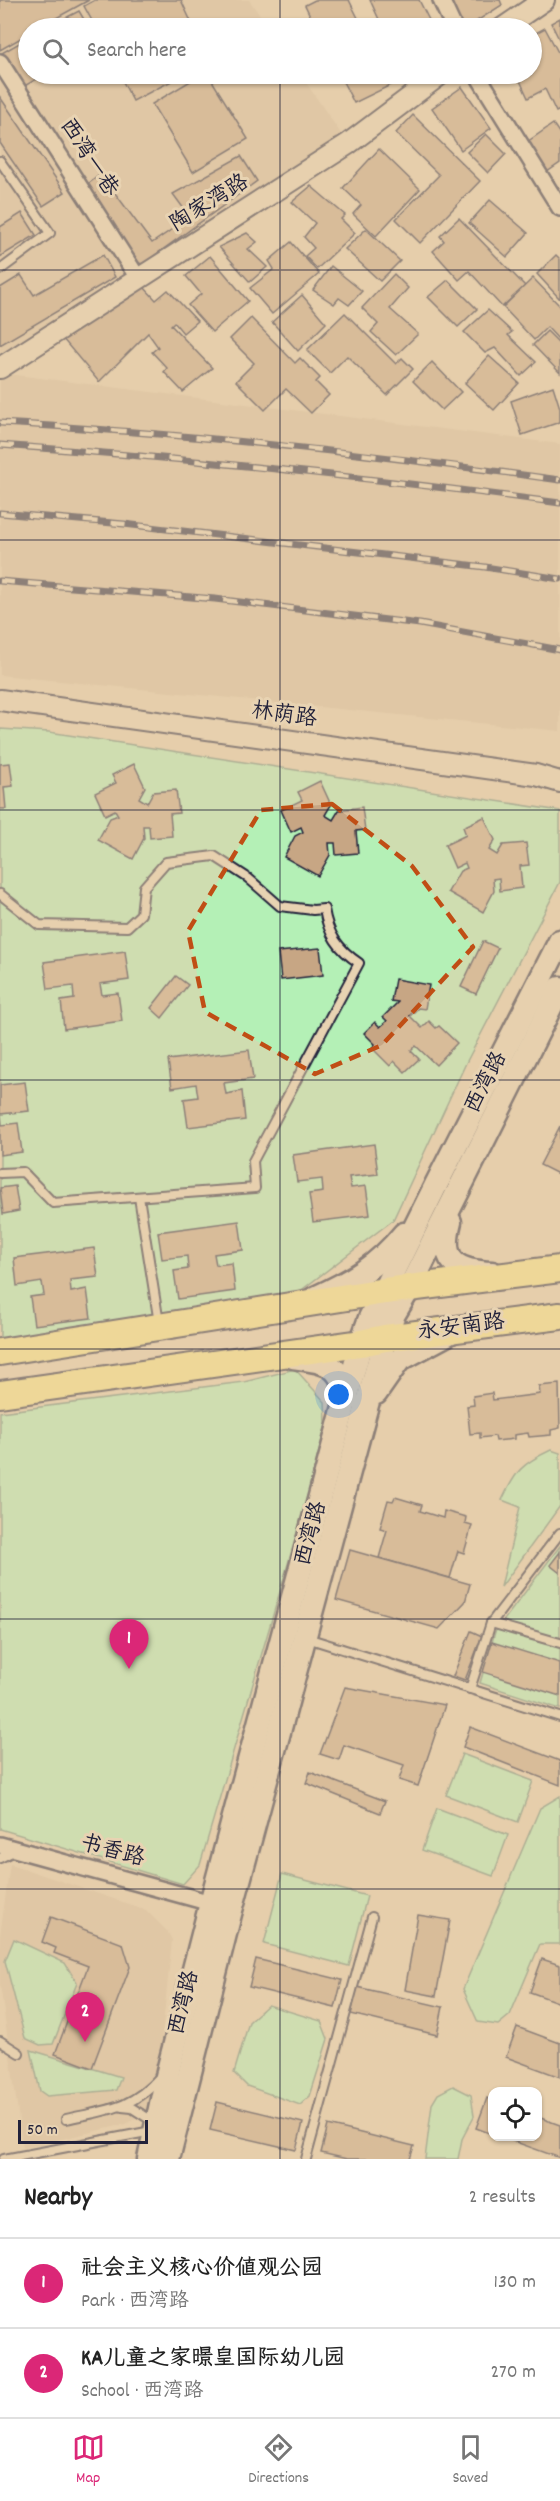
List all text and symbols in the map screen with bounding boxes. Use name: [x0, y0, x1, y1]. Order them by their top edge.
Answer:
search box: [18, 18, 542, 84]
icon: search: [39, 35, 72, 68]
text: Search here: [87, 36, 186, 67]
street label: 西湾一巷: [51, 113, 125, 203]
street label: 陶家湾路: [164, 168, 256, 240]
street label: 林荫路: [249, 696, 319, 736]
street label: 西湾路: [458, 1047, 516, 1119]
street label: 永安南路: [415, 1307, 507, 1349]
your location: [324, 1380, 353, 1409]
street label: 西湾路: [288, 1498, 336, 1570]
pin: 1: [110, 1620, 148, 1669]
street label: 书香路: [76, 1828, 148, 1876]
street label: 西湾路: [162, 1967, 208, 2039]
pin: 2: [66, 1992, 104, 2042]
map controls: [488, 2087, 542, 2141]
button: locate: [488, 2087, 542, 2141]
scale bar: [18, 2117, 148, 2144]
text: 50 m: [27, 2119, 58, 2142]
text: Nearby: [24, 2180, 92, 2217]
text: 2 results: [469, 2184, 536, 2212]
text: 社会主义核心价值观公园: [81, 2254, 323, 2285]
text: 1: [41, 2269, 46, 2297]
text: 130 m: [494, 2269, 536, 2297]
text: Park · 西湾路: [81, 2288, 189, 2316]
text: KA儿童之家暻皇国际幼儿园: [81, 2344, 345, 2375]
text: 2: [39, 2359, 48, 2387]
text: 270 m: [490, 2359, 536, 2387]
text: School · 西湾路: [81, 2378, 203, 2406]
tab: Map: [72, 2431, 105, 2490]
tab: Directions: [248, 2431, 309, 2490]
tab: Saved: [452, 2431, 488, 2490]

